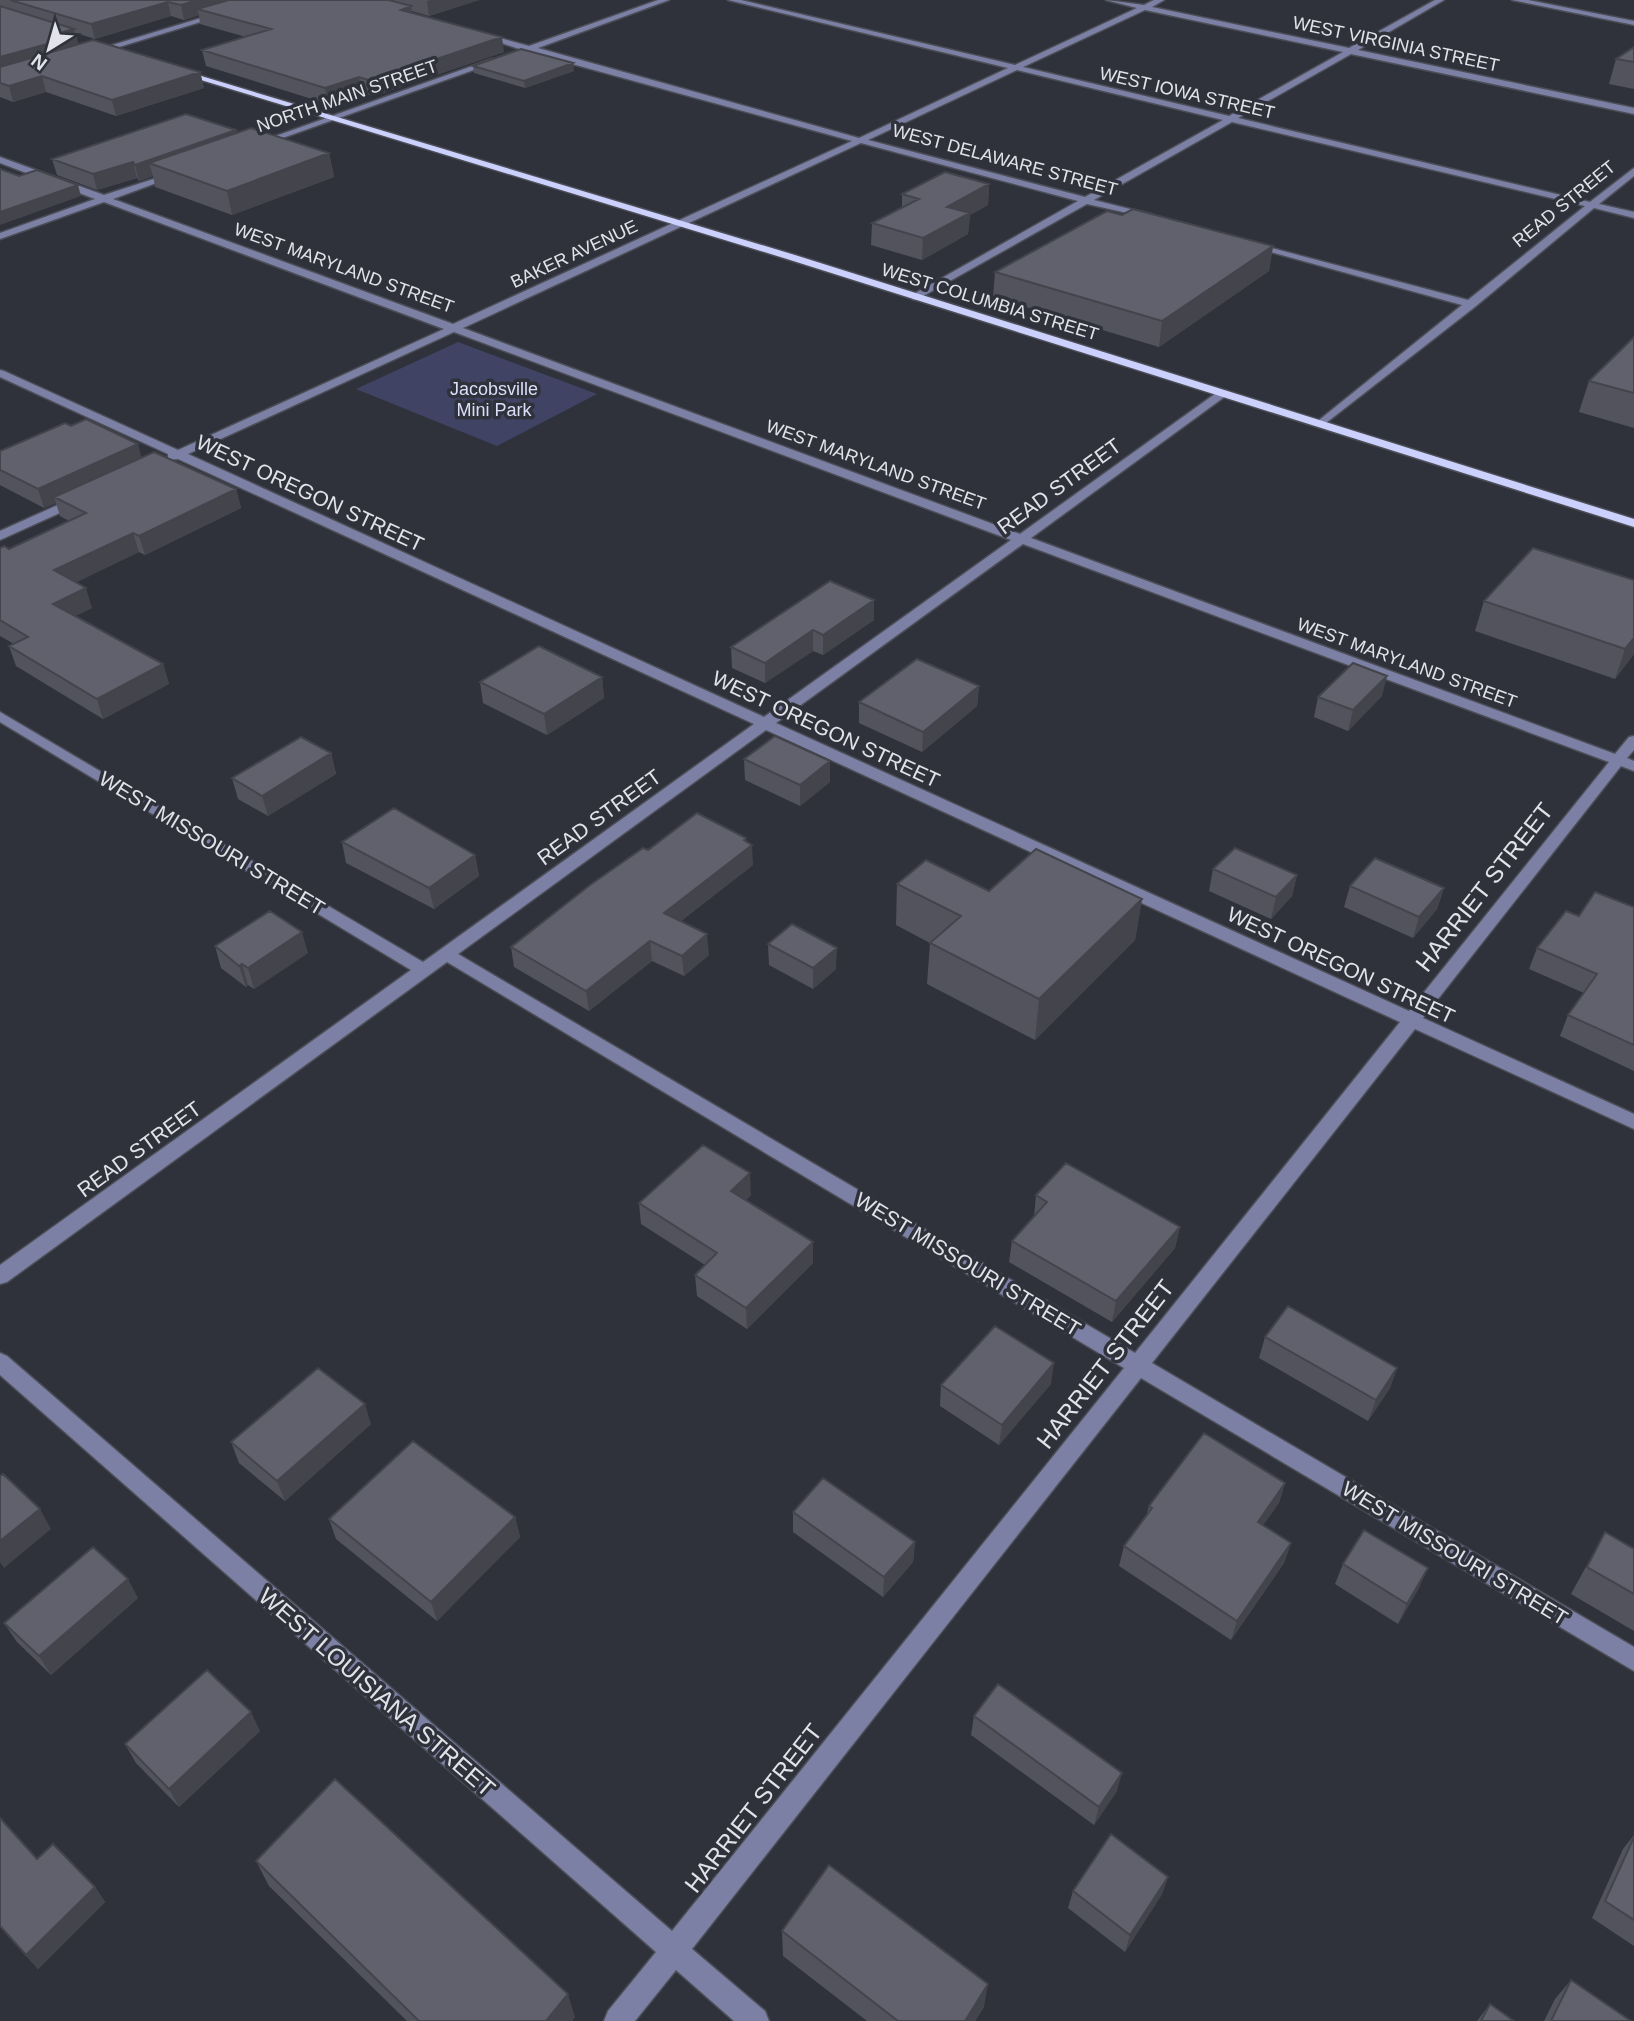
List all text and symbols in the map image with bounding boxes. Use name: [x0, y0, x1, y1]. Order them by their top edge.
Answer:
street label: WEST VIRGINIA STREET: [1291, 12, 1501, 76]
north arrow: [14, 14, 84, 84]
text: N: [27, 50, 51, 75]
street label: NORTH MAIN STREET: [254, 56, 440, 136]
street label: WEST IOWA STREET: [1098, 63, 1276, 123]
street label: WEST DELAWARE STREET: [890, 120, 1120, 200]
street label: READ STREET: [1509, 157, 1619, 251]
street label: BAKER AVENUE: [507, 216, 641, 292]
street label: WEST MARYLAND STREET: [231, 219, 457, 317]
street label: WEST COLUMBIA STREET: [879, 259, 1101, 345]
park label: Jacobsville Mini Park: [450, 379, 538, 420]
street label: WEST MARYLAND STREET: [763, 416, 989, 514]
street label: WEST OREGON STREET: [193, 430, 427, 556]
street label: READ STREET: [993, 433, 1125, 539]
street label: WEST MARYLAND STREET: [1294, 614, 1520, 712]
street label: WEST OREGON STREET: [709, 666, 943, 792]
street label: READ STREET: [533, 764, 665, 870]
street label: WEST MISSOURI STREET: [95, 767, 329, 920]
street label: HARRIET STREET: [1410, 797, 1558, 977]
street label: WEST OREGON STREET: [1224, 902, 1458, 1028]
street label: READ STREET: [73, 1096, 205, 1202]
street label: WEST MISSOURI STREET: [851, 1188, 1085, 1341]
street label: HARRIET STREET: [1031, 1274, 1179, 1454]
street label: WEST MISSOURI STREET: [1338, 1477, 1572, 1630]
street label: WEST LOUISIANA STREET: [254, 1582, 501, 1802]
street label: HARRIET STREET: [679, 1718, 827, 1898]

